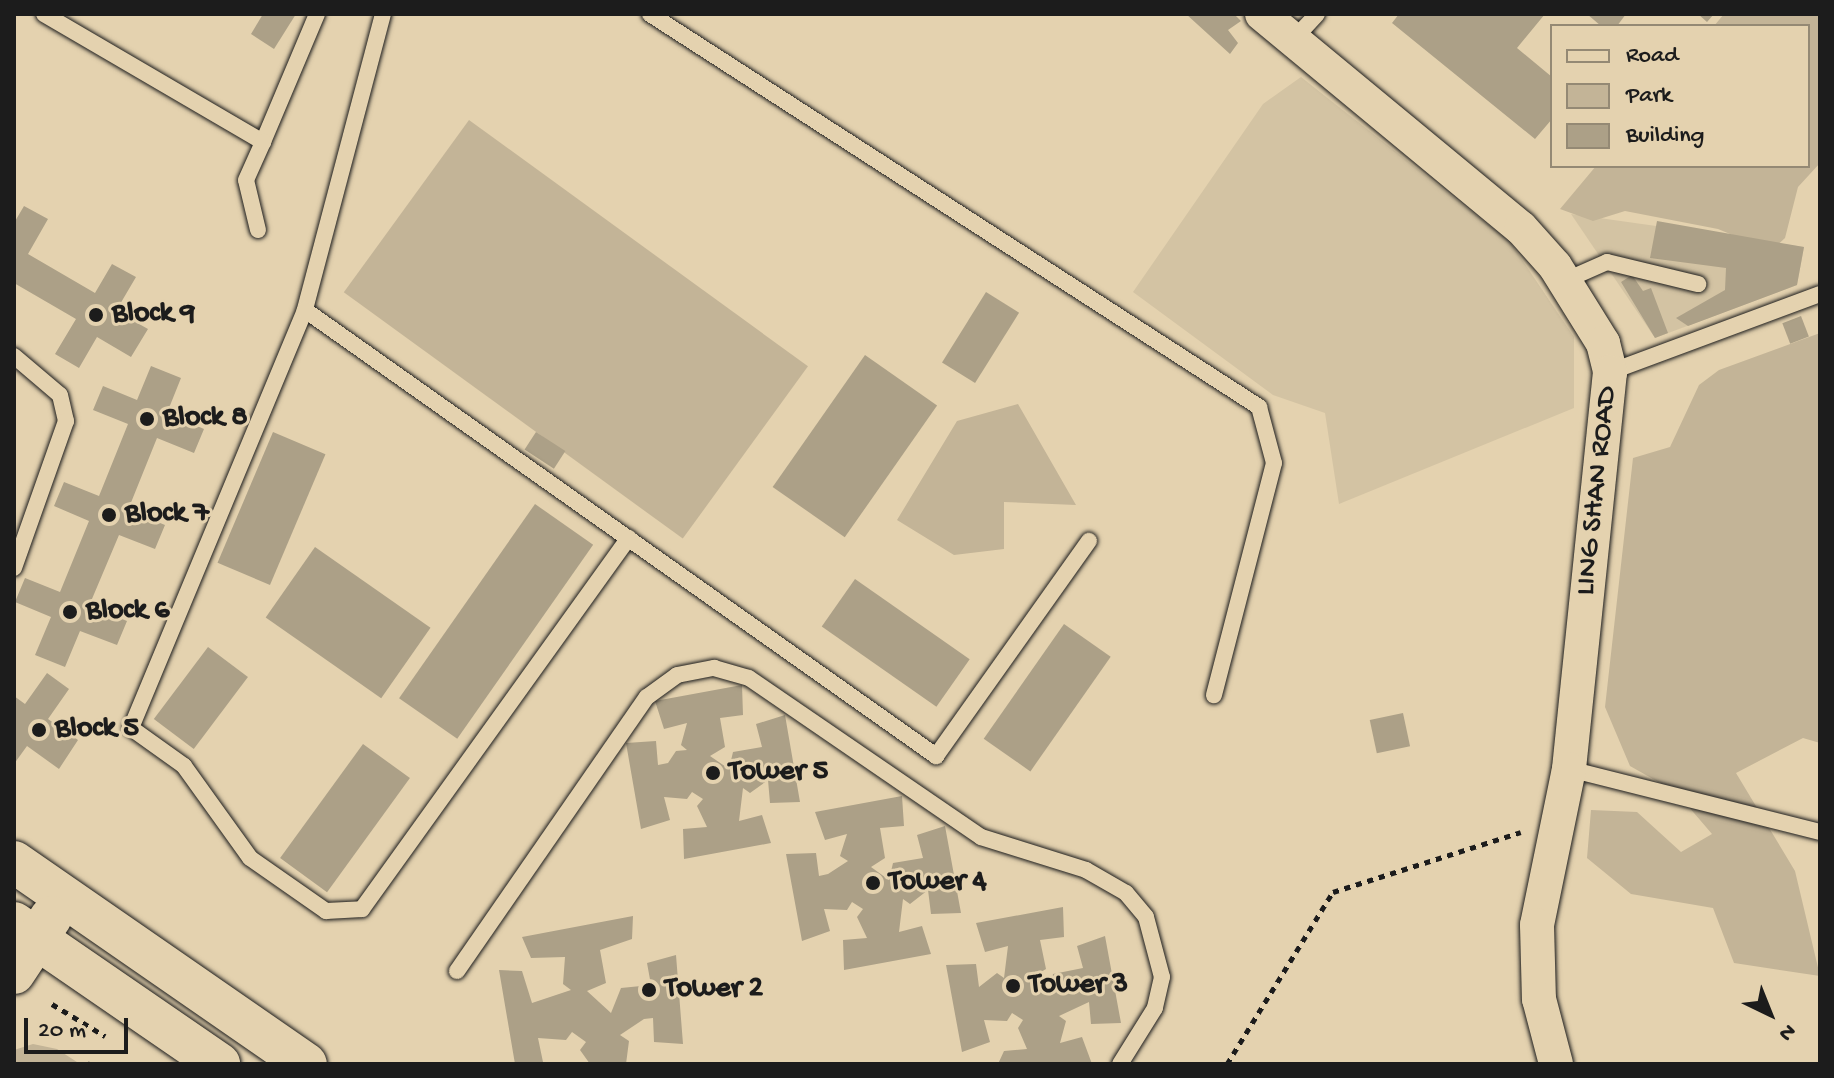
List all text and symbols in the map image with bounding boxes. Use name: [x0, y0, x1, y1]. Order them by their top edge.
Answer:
legend: [1550, 24, 1810, 168]
text: Road: [1626, 42, 1678, 71]
text: Park: [1626, 82, 1672, 111]
text: Building: [1626, 122, 1704, 151]
place label: Block 9: [112, 297, 195, 333]
marker: Block 9: [87, 306, 105, 324]
street label: LING SHAN ROAD: [1569, 385, 1627, 597]
place label: Block 8: [163, 401, 248, 437]
marker: Block 8: [138, 410, 156, 428]
place label: Block 7: [125, 497, 209, 533]
marker: Block 7: [100, 506, 118, 524]
place label: Block 6: [86, 594, 169, 630]
marker: Block 6: [61, 603, 79, 621]
place label: Block 5: [55, 712, 139, 748]
marker: Block 5: [30, 721, 48, 739]
place label: Tower 5: [729, 755, 828, 791]
marker: Tower 5: [704, 764, 722, 782]
place label: Tower 4: [889, 865, 987, 901]
marker: Tower 4: [864, 874, 882, 892]
place label: Tower 3: [1029, 968, 1128, 1004]
place label: Tower 2: [665, 972, 763, 1008]
north arrow: [1730, 974, 1810, 1054]
marker: Tower 3: [1004, 977, 1022, 995]
marker: Tower 2: [640, 981, 658, 999]
scale bar: [28, 1002, 132, 1052]
text: 20 m: [38, 1017, 86, 1046]
text: N: [1772, 1017, 1800, 1046]

